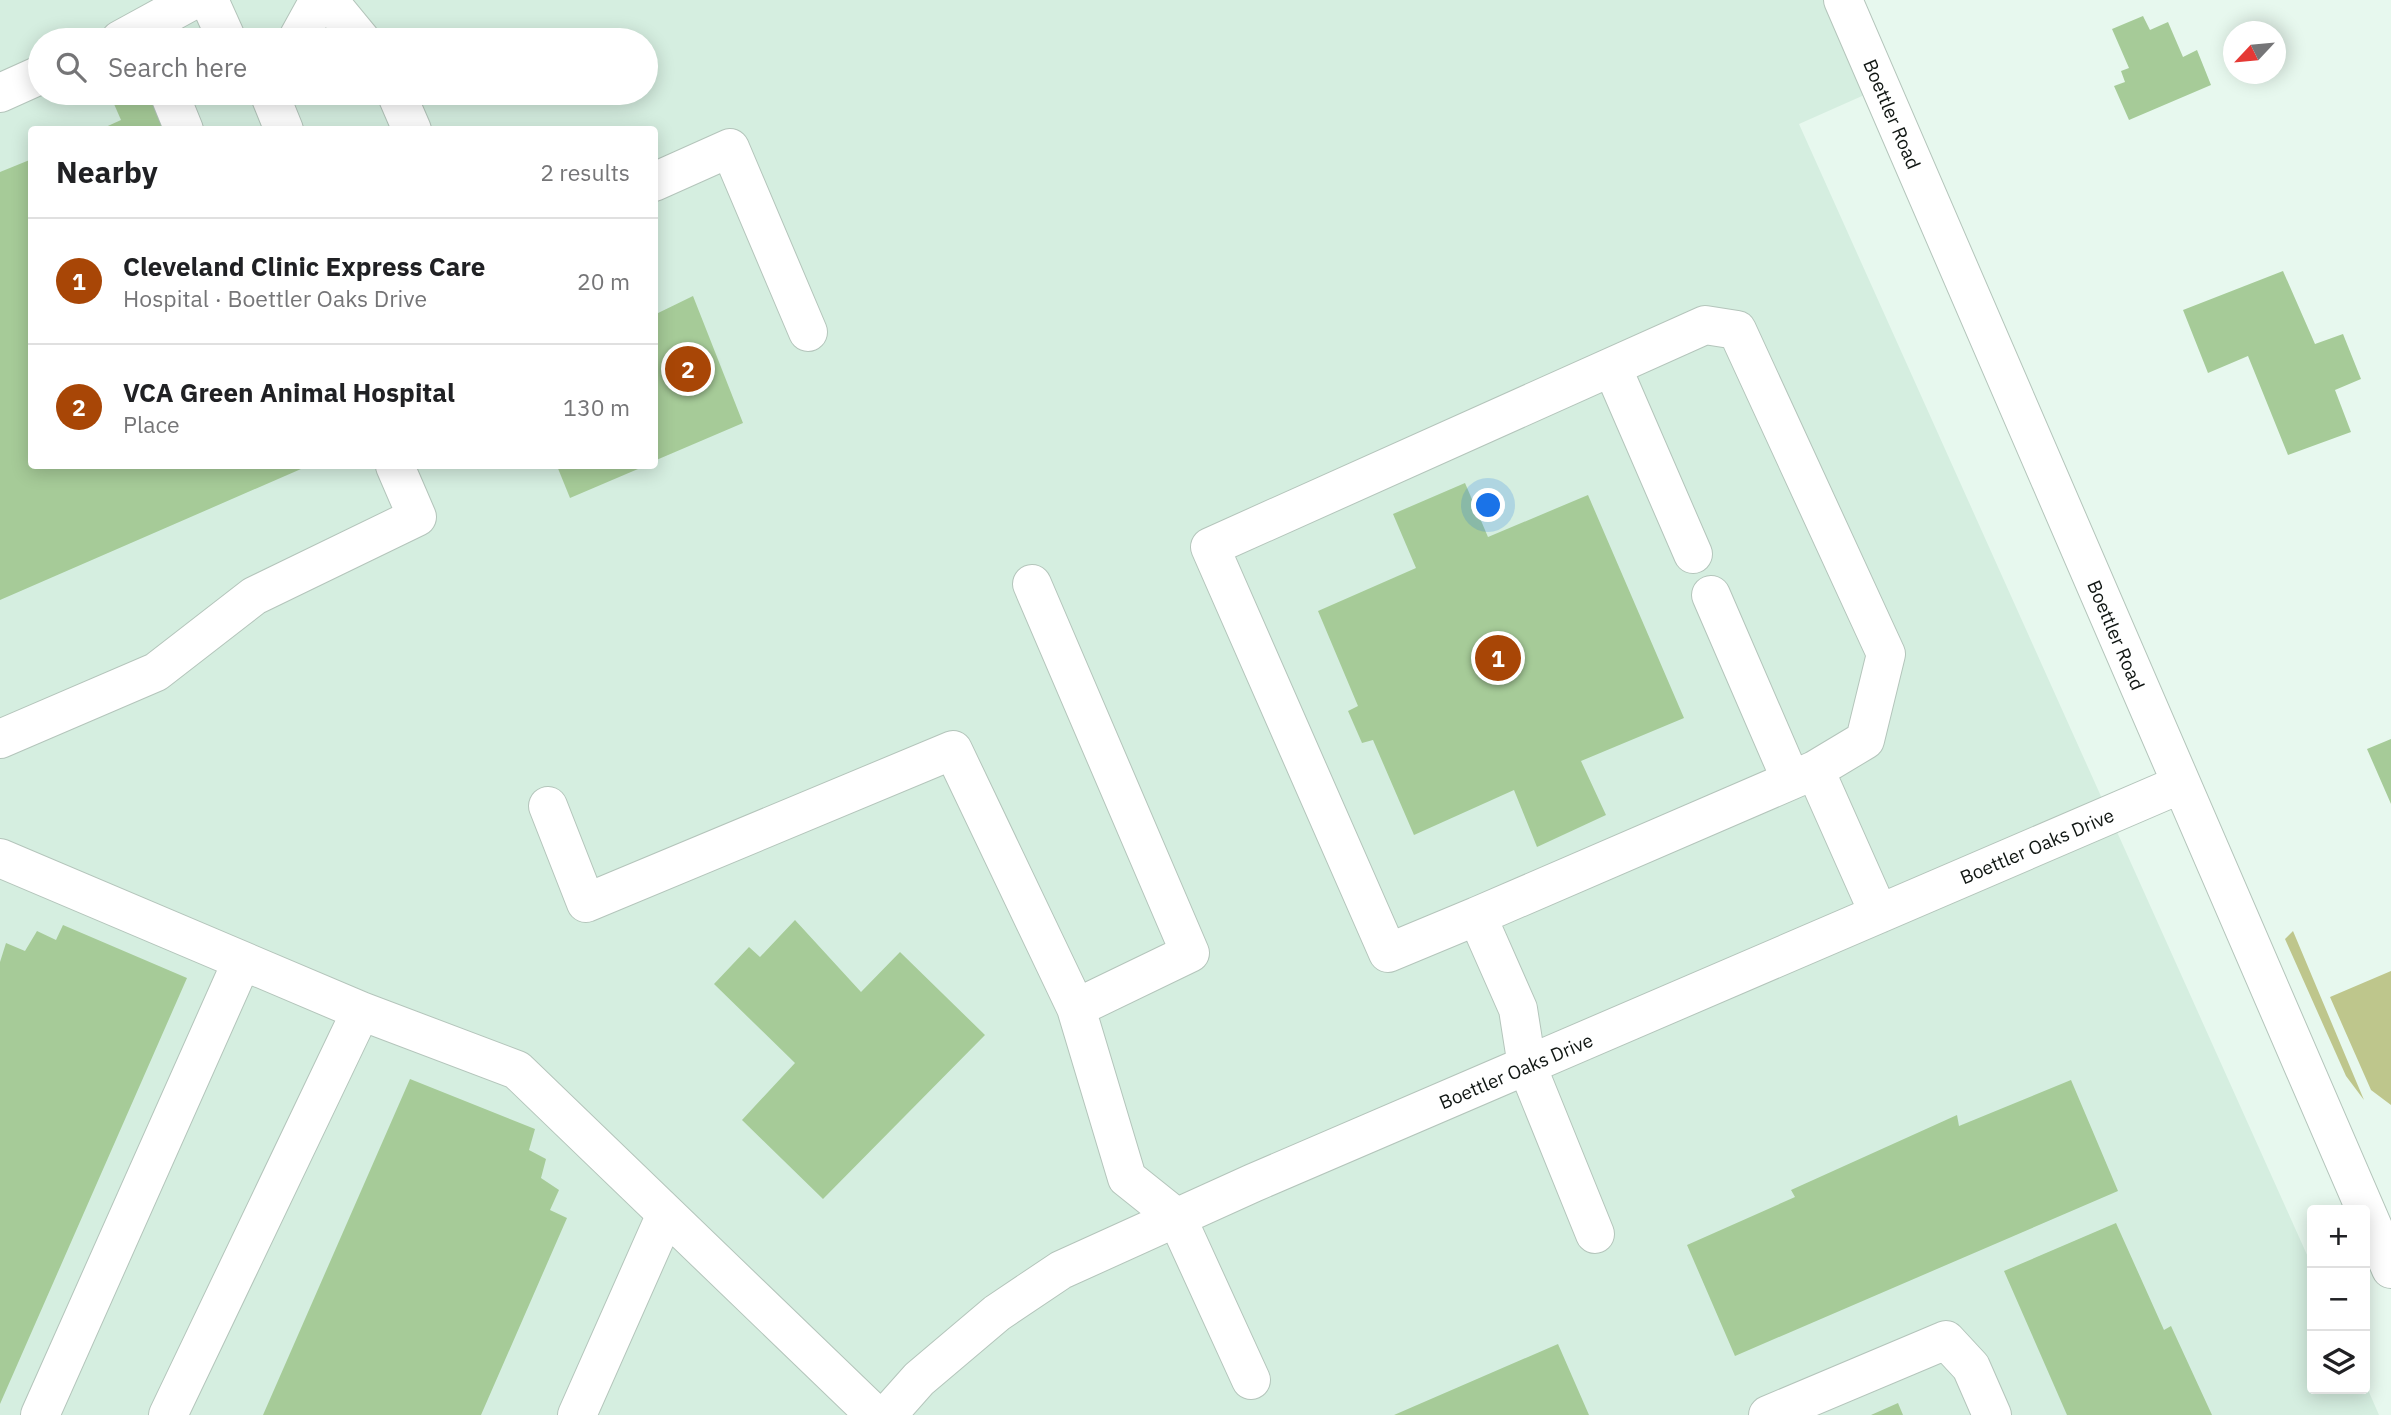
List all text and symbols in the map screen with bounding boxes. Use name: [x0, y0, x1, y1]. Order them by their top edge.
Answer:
north arrow: [2223, 21, 2286, 84]
search box: [28, 28, 658, 105]
icon: search: [52, 48, 90, 86]
text: Search here: [108, 50, 247, 84]
street label: Boettler Road: [1858, 55, 1926, 173]
text: Nearby: [56, 152, 158, 191]
text: 2 results: [540, 157, 630, 187]
text: Cleveland Clinic Express Care: [123, 249, 485, 283]
text: 1: [72, 266, 86, 296]
text: 20 m: [577, 266, 630, 296]
text: Hospital · Boettler Oaks Drive: [123, 283, 427, 313]
pin: 2: [665, 343, 711, 395]
text: VCA Green Animal Hospital: [123, 375, 455, 409]
text: 2: [72, 392, 86, 422]
text: 130 m: [563, 392, 630, 422]
text: Place: [123, 409, 180, 439]
your location: [1471, 488, 1505, 522]
street label: Boettler Road: [2082, 576, 2150, 694]
pin: 1: [1475, 632, 1521, 684]
street label: Boettler Oaks Drive: [1956, 803, 2118, 889]
street label: Boettler Oaks Drive: [1435, 1028, 1597, 1114]
map controls: [2307, 1205, 2370, 1394]
button: +: [2307, 1205, 2370, 1268]
button: −: [2307, 1268, 2370, 1331]
button: layers: [2307, 1331, 2370, 1394]

